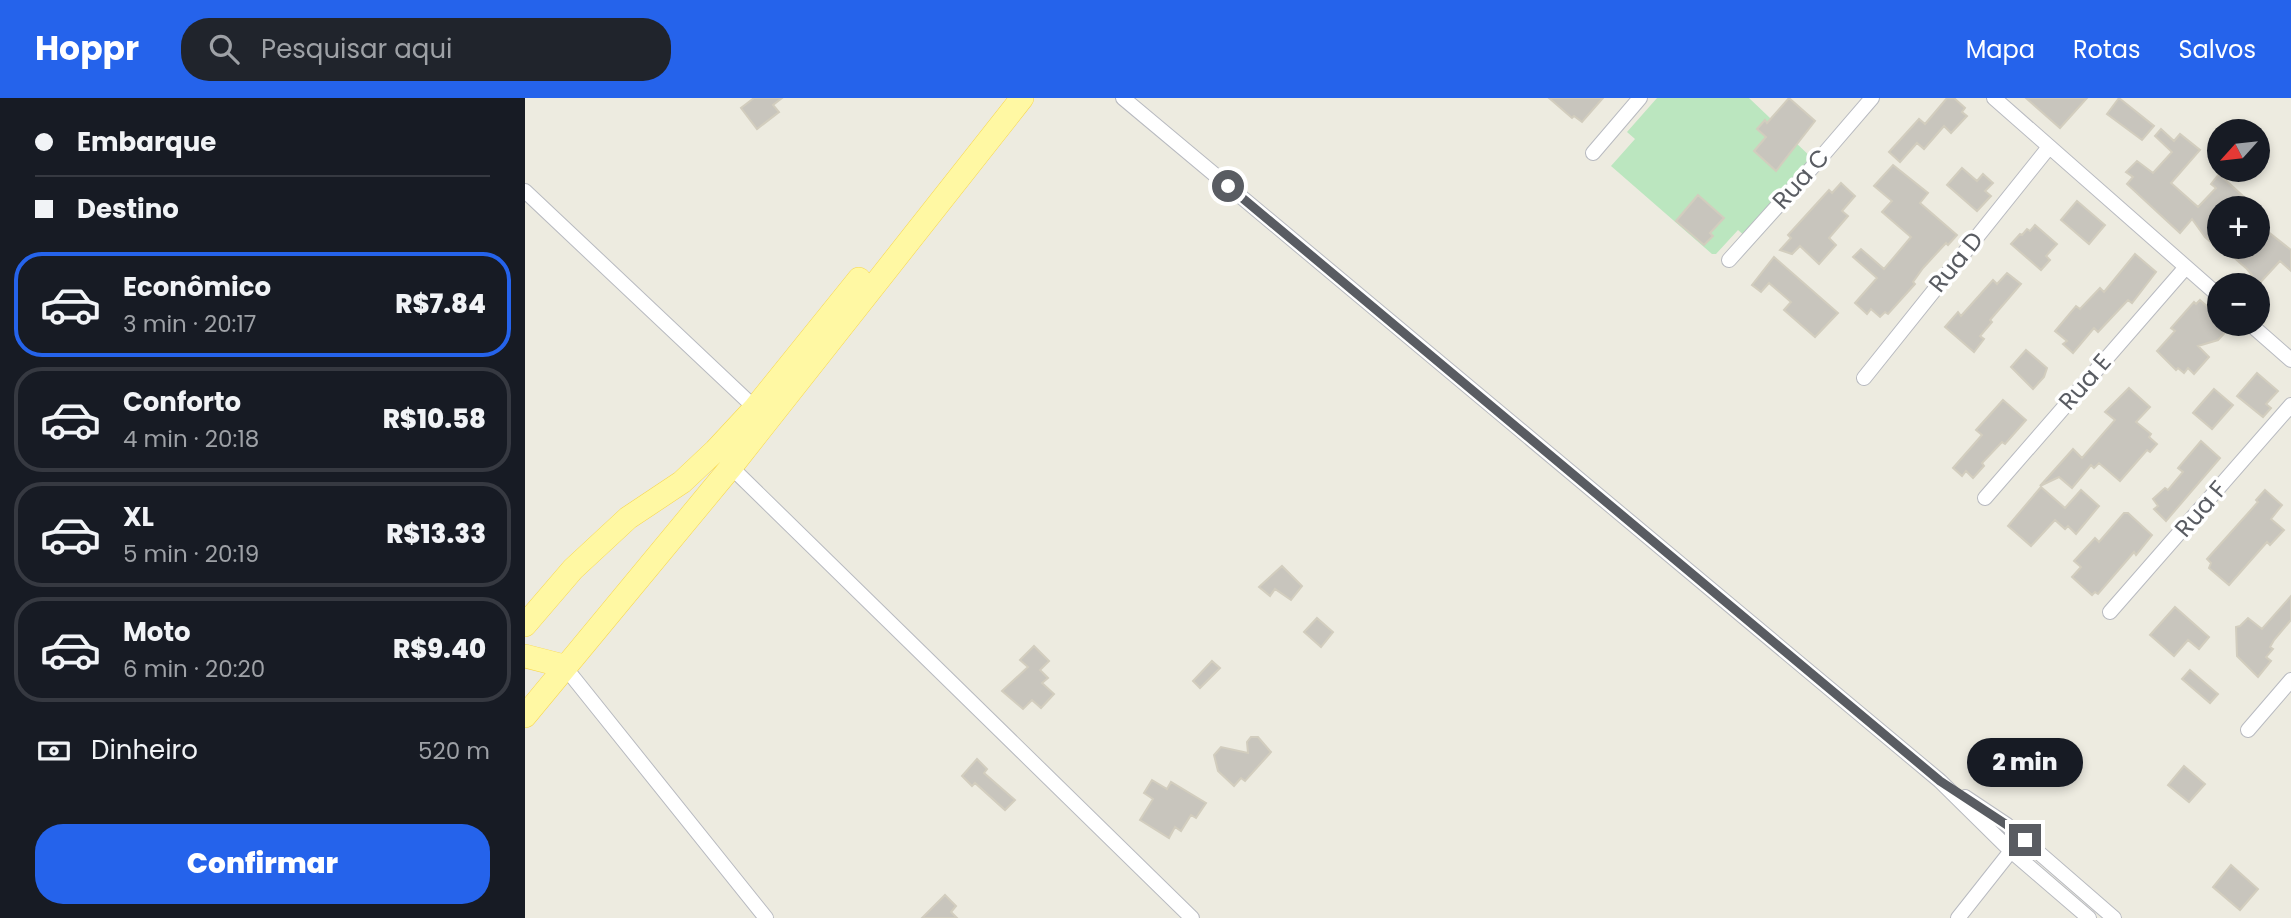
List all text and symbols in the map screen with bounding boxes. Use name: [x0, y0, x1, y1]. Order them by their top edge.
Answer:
search box: [181, 18, 671, 81]
text: Hoppr: [35, 25, 139, 72]
icon: search: [205, 30, 243, 68]
text: Pesquisar aqui: [261, 31, 452, 67]
text: Mapa: [1966, 33, 2035, 66]
text: Rotas: [2073, 33, 2140, 66]
text: Salvos: [2178, 33, 2256, 66]
north arrow: [2207, 119, 2270, 182]
map controls: [2207, 119, 2270, 336]
text: Embarque: [77, 124, 216, 160]
street label: Rua C: [1765, 141, 1837, 216]
route start: [1212, 170, 1244, 202]
text: Destino: [77, 191, 179, 227]
button: +: [2207, 196, 2270, 259]
street label: Rua D: [1921, 224, 1990, 299]
text: Econômico: [123, 269, 271, 305]
icon: car: [39, 273, 102, 336]
button: −: [2207, 273, 2270, 336]
text: R$7.84: [395, 286, 486, 322]
text: 3 min · 20:17: [123, 308, 256, 340]
street label: Rua E: [2051, 346, 2118, 417]
text: Conforto: [123, 384, 241, 420]
icon: car: [39, 388, 102, 451]
text: R$10.58: [383, 401, 486, 437]
text: 4 min · 20:18: [123, 423, 259, 455]
street label: Rua F: [2167, 473, 2234, 544]
text: XL: [123, 499, 154, 535]
icon: car: [39, 503, 102, 566]
text: R$13.33: [386, 516, 486, 552]
text: 5 min · 20:19: [123, 538, 259, 570]
text: Moto: [123, 614, 191, 650]
icon: car: [39, 618, 102, 681]
text: R$9.40: [393, 631, 486, 667]
text: 6 min · 20:20: [123, 653, 265, 685]
icon: cash: [35, 732, 73, 770]
text: Dinheiro: [91, 732, 198, 768]
text: 520 m: [418, 735, 490, 767]
callout: 2 min: [1967, 738, 2083, 788]
text: 2 min: [1993, 746, 2057, 778]
button: Confirmar: [35, 824, 490, 904]
route end: [2009, 824, 2041, 856]

